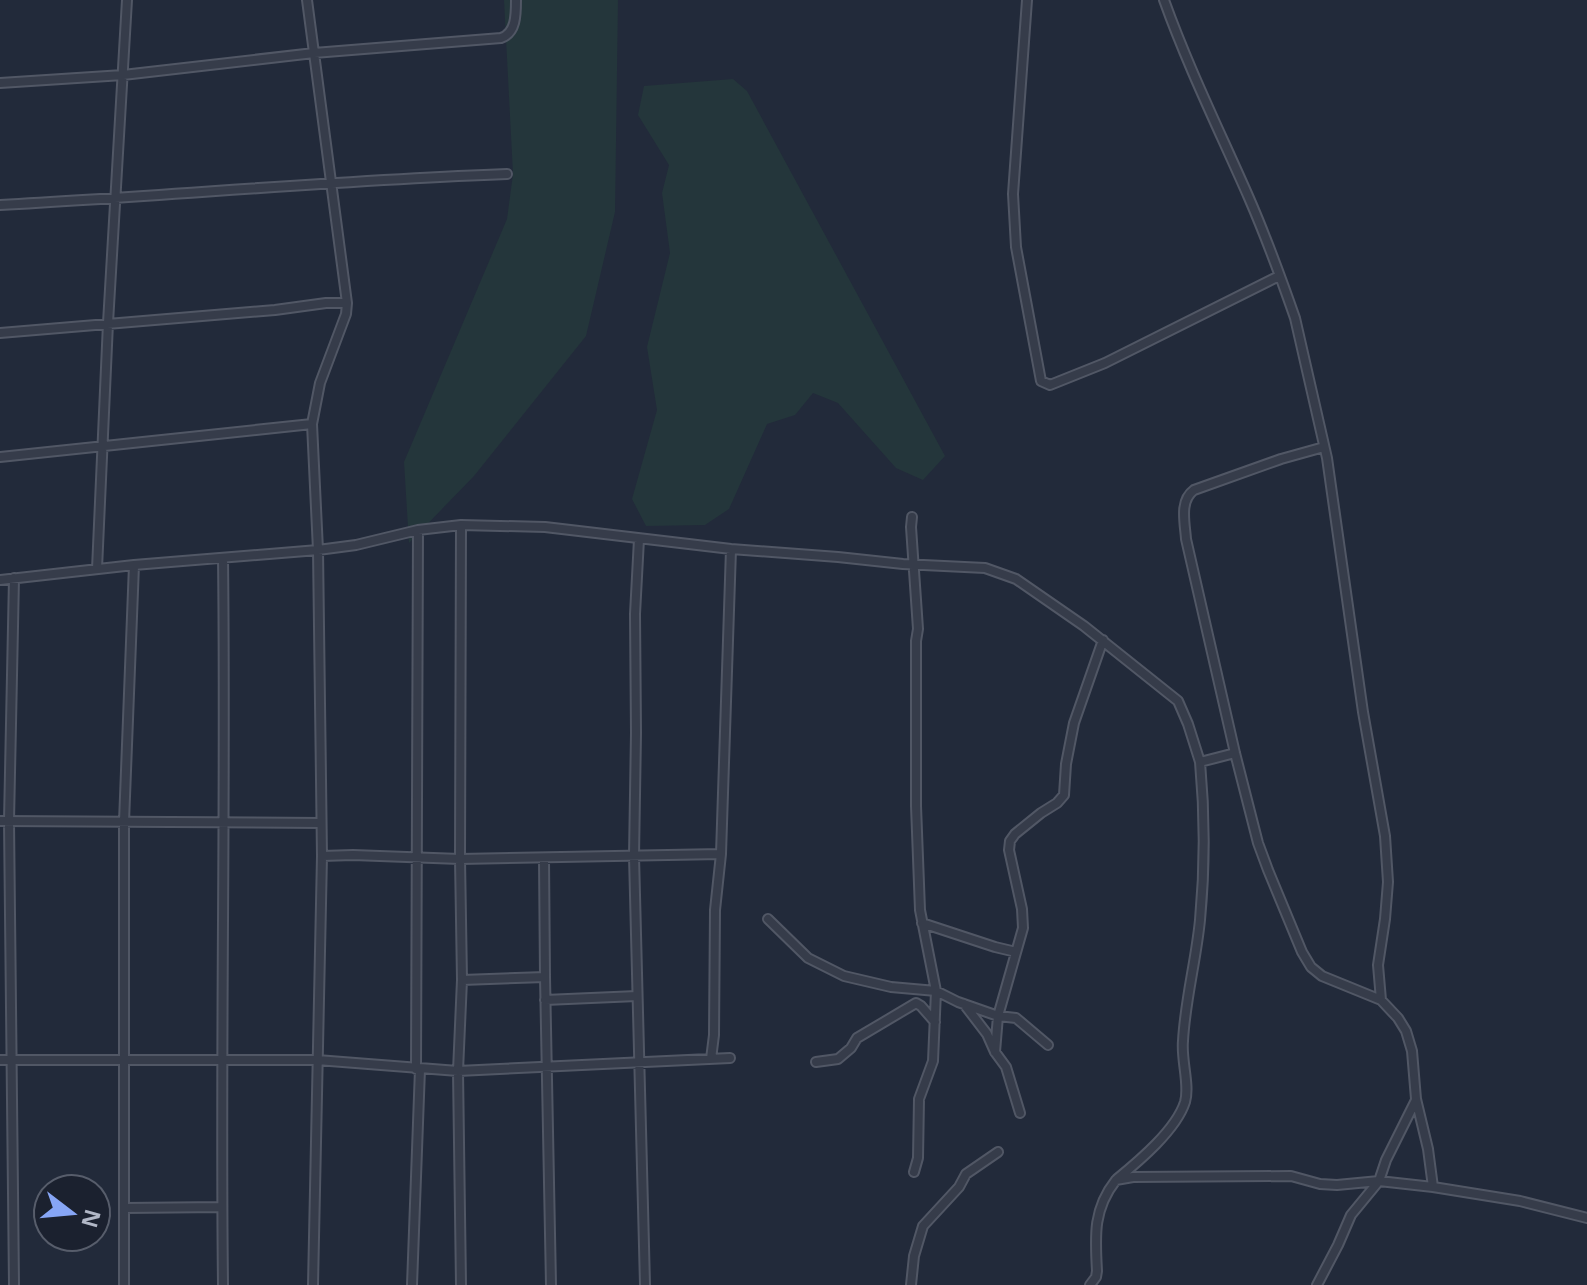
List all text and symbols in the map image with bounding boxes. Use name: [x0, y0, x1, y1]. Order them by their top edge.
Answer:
north arrow: [32, 1173, 112, 1253]
text: N: [75, 1206, 109, 1232]

